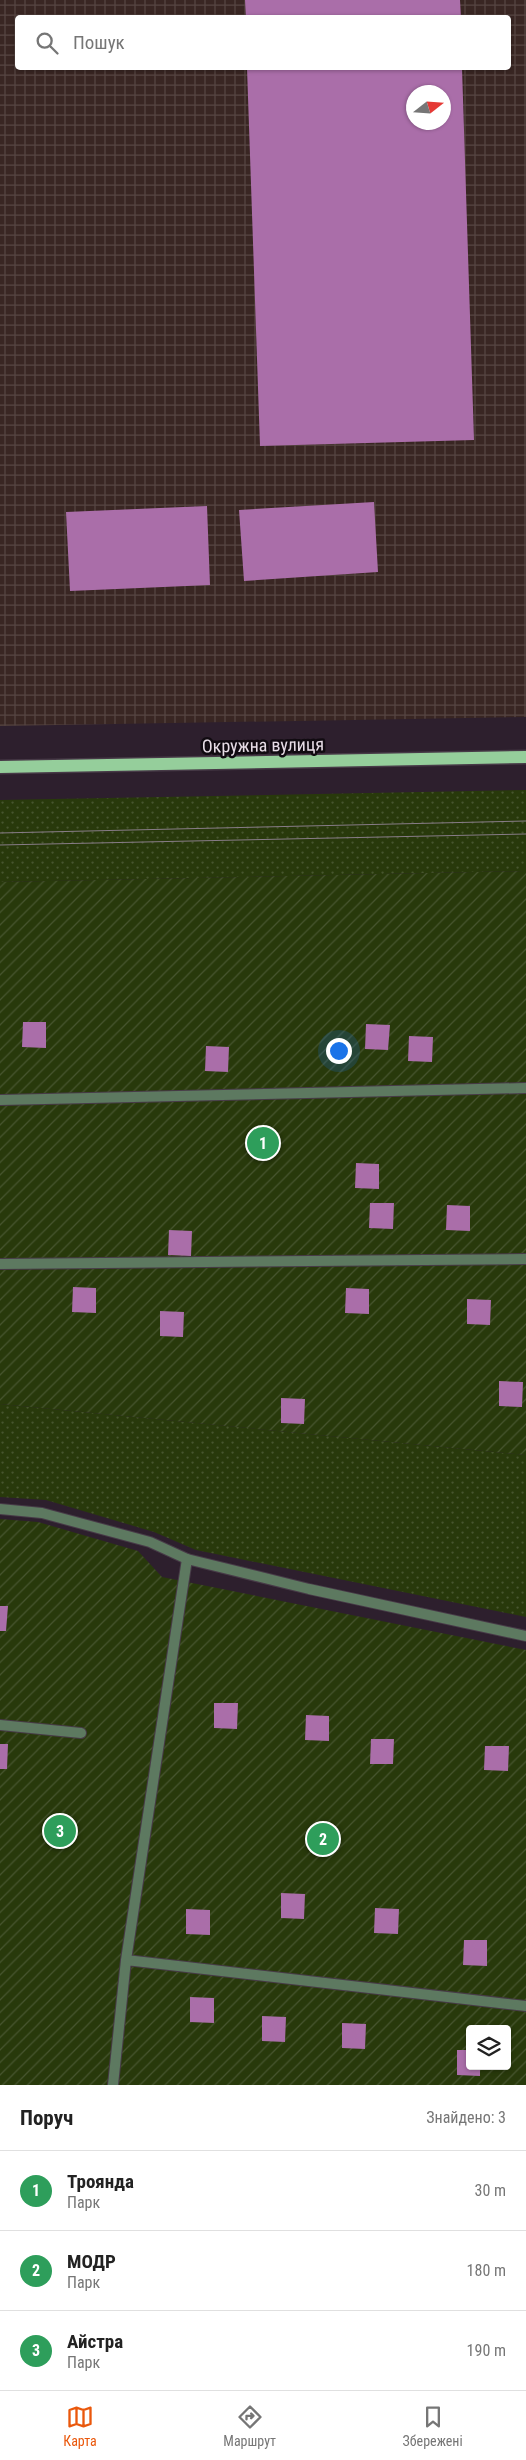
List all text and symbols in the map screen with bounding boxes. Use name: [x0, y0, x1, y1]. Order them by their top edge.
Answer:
search box: [15, 15, 511, 70]
icon: search: [33, 29, 61, 57]
text: Пошук: [73, 31, 125, 54]
north arrow: [406, 85, 451, 130]
street label: Окружна вулиця: [202, 733, 324, 757]
your location: [326, 1038, 352, 1064]
pin: 1: [247, 1124, 279, 1162]
pin: 3: [44, 1812, 76, 1850]
pin: 2: [307, 1820, 339, 1858]
map controls: [466, 2025, 511, 2070]
button: layers: [466, 2025, 511, 2070]
text: Поруч: [20, 2106, 73, 2130]
text: Знайдено: 3: [426, 2108, 506, 2127]
text: Троянда: [67, 2170, 134, 2193]
text: 1: [32, 2181, 40, 2200]
text: 30 m: [474, 2181, 506, 2200]
text: Парк: [67, 2193, 100, 2212]
text: МОДР: [67, 2250, 116, 2273]
text: 2: [32, 2261, 40, 2280]
text: 180 m: [467, 2261, 506, 2280]
text: Парк: [67, 2273, 100, 2292]
text: Айстра: [67, 2330, 123, 2353]
text: 3: [32, 2341, 40, 2360]
text: 190 m: [467, 2341, 506, 2360]
text: Парк: [67, 2353, 100, 2372]
tab: Карта: [63, 2403, 97, 2449]
tab: Маршрут: [223, 2403, 276, 2449]
tab: Збережені: [403, 2403, 463, 2449]

